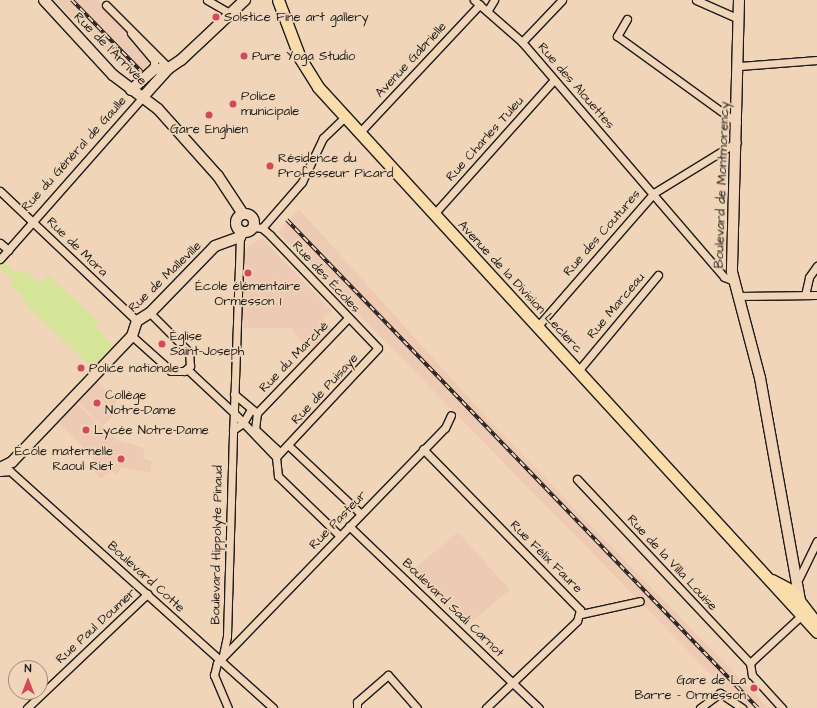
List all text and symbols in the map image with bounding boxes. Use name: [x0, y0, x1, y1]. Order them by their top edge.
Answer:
street label: Rue de l'Arrivée: [70, 9, 150, 89]
place label: Solstice Fine art gallery: [224, 9, 369, 25]
marker: Solstice Fine art gallery: [211, 12, 221, 22]
street label: Avenue Gabrielle: [372, 19, 450, 101]
street label: Rue des Alouettes: [534, 40, 618, 132]
place label: Pure Yoga Studio: [252, 48, 355, 64]
marker: Pure Yoga Studio: [239, 51, 249, 61]
place label: Police municipale: [241, 89, 299, 120]
street label: Rue du Général de Gaulle: [18, 93, 130, 215]
street label: Rue Charles Tuleu: [443, 93, 527, 185]
marker: Police municipale: [228, 99, 238, 109]
street label: Boulevard de Montmorency: [711, 101, 733, 269]
marker: Gare Enghien: [204, 110, 214, 120]
place label: Gare Enghien: [170, 121, 248, 137]
place label: Résidence du Professeur Picard: [278, 151, 394, 182]
marker: Résidence du Professeur Picard: [265, 161, 275, 171]
street label: Rue des Coutures: [560, 187, 644, 279]
street label: Rue de Mora: [43, 214, 111, 280]
street label: Avenue de la Division Leclerc: [454, 217, 586, 357]
street label: Rue de Malleville: [125, 238, 205, 316]
street label: Rue des Écoles: [289, 238, 363, 316]
marker: École élémentaire Ormesson 1: [243, 268, 253, 278]
street label: Rue Marceau: [584, 270, 648, 342]
place label: École élémentaire Ormesson 1: [195, 279, 301, 310]
street label: Rue du Marché: [256, 318, 332, 396]
place label: Église Saint-Joseph: [170, 329, 244, 360]
marker: Église Saint-Joseph: [157, 339, 167, 349]
street label: Rue de Puisaye: [288, 350, 362, 428]
place label: Police nationale: [89, 360, 179, 376]
marker: Police nationale: [76, 363, 86, 373]
place label: Collège Notre-Dame: [105, 388, 176, 419]
marker: Collège Notre-Dame: [92, 398, 102, 408]
place label: Lycée Notre-Dame: [94, 422, 209, 438]
marker: Lycée Notre-Dame: [81, 425, 91, 435]
place label: École maternelle Raoul Riet: [15, 444, 113, 475]
marker: École maternelle Raoul Riet: [116, 454, 126, 464]
street label: Boulevard Hippolyte Pinaud: [208, 465, 226, 625]
street label: Rue Pasteur: [306, 487, 370, 553]
street label: Rue de la Villa Louise: [624, 512, 720, 614]
street label: Rue Félix Faure: [507, 518, 585, 596]
street label: Boulevard Cotte: [104, 538, 188, 616]
street label: Boulevard Sadi Carnot: [399, 555, 507, 661]
street label: Rue Paul Doumer: [53, 585, 139, 667]
north arrow: [8, 660, 48, 700]
text: N: [25, 661, 31, 676]
place label: Gare de La Barre - Ormesson: [634, 673, 746, 704]
marker: Gare de La Barre - Ormesson: [749, 683, 759, 693]

